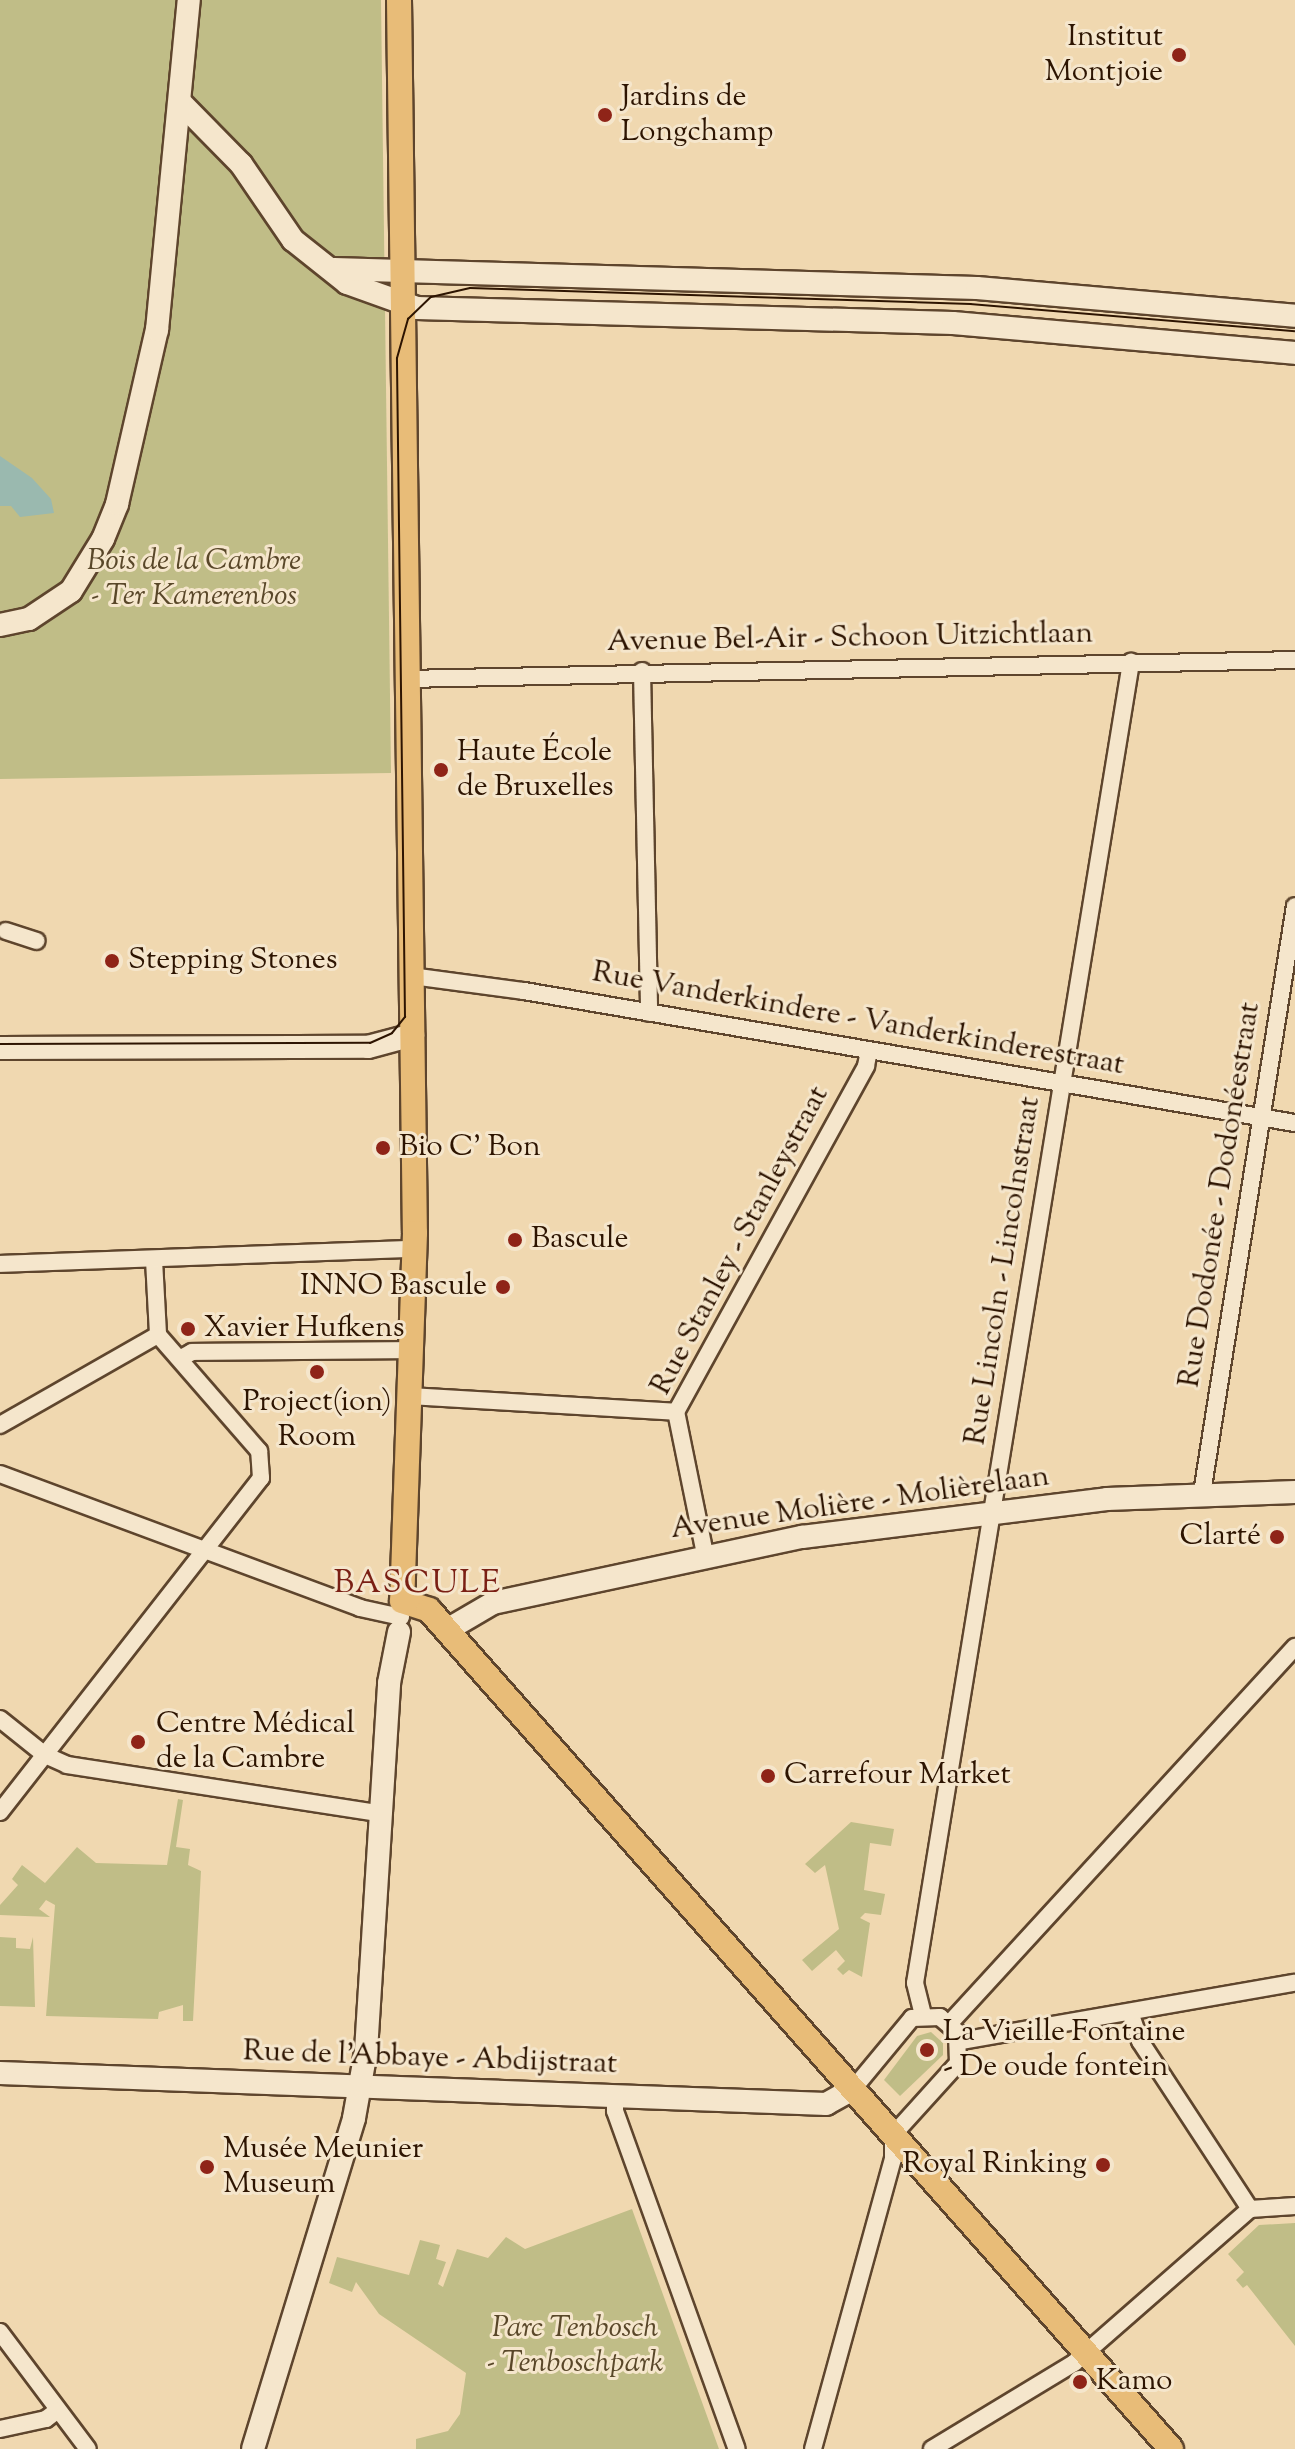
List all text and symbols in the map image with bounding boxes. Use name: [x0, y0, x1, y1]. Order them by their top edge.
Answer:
place label: Institut Montjoie: [1045, 20, 1163, 90]
marker: Institut Montjoie: [1170, 46, 1188, 64]
place label: Jardins de Longchamp: [621, 80, 773, 150]
marker: Jardins de Longchamp: [596, 106, 614, 124]
park label: Bois de la Cambre - Ter Kamerenbos: [87, 544, 301, 614]
street label: Avenue Bel-Air - Schoon Uitzichtlaan: [607, 617, 1093, 661]
place label: Haute École de Bruxelles: [457, 735, 614, 806]
marker: Haute École de Bruxelles: [432, 761, 450, 779]
place label: Stepping Stones: [128, 943, 338, 979]
marker: Stepping Stones: [103, 952, 121, 970]
street label: Rue Vanderkindere - Vanderkinderestraat: [589, 955, 1127, 1085]
street label: Rue Dodonée - Dodonéestraat: [1173, 1000, 1269, 1390]
street label: Rue Stanley - Stanleystraat: [644, 1080, 838, 1402]
street label: Rue Lincoln - Lincolnstraat: [959, 1094, 1049, 1448]
place label: Bio C' Bon: [399, 1130, 541, 1166]
marker: Bio C' Bon: [374, 1139, 392, 1157]
place label: Bascule: [531, 1222, 628, 1258]
marker: Bascule: [506, 1231, 524, 1249]
place label: INNO Bascule: [300, 1269, 487, 1305]
marker: INNO Bascule: [494, 1278, 512, 1296]
place label: Xavier Hufkens: [204, 1311, 404, 1347]
marker: Xavier Hufkens: [179, 1320, 197, 1338]
marker: Project(ion) Room: [308, 1363, 326, 1381]
place label: Project(ion) Room: [242, 1385, 392, 1456]
street label: Avenue Molière - Molièrelaan: [668, 1460, 1052, 1548]
place label: Clarté: [1180, 1519, 1261, 1555]
marker: Clarté: [1268, 1528, 1286, 1546]
district label: BASCULE: [334, 1565, 502, 1603]
place label: Centre Médical de la Cambre: [156, 1707, 355, 1778]
marker: Centre Médical de la Cambre: [127, 1731, 149, 1753]
place label: Carrefour Market: [784, 1758, 1011, 1794]
marker: Carrefour Market: [759, 1767, 777, 1785]
place label: La Vieille Fontaine - De oude fontein: [943, 2015, 1185, 2086]
street label: Rue de l'Abbaye - Abdijstraat: [242, 2034, 618, 2084]
marker: La Vieille Fontaine - De oude fontein: [918, 2041, 936, 2059]
place label: Musée Meunier Museum: [223, 2132, 423, 2202]
place label: Royal Rinking: [903, 2147, 1087, 2183]
marker: Royal Rinking: [1094, 2156, 1112, 2174]
marker: Musée Meunier Museum: [198, 2158, 216, 2176]
park label: Parc Tenbosch - Tenboschpark: [487, 2311, 663, 2382]
place label: Kamo: [1096, 2364, 1172, 2400]
marker: Kamo: [1071, 2373, 1089, 2391]

